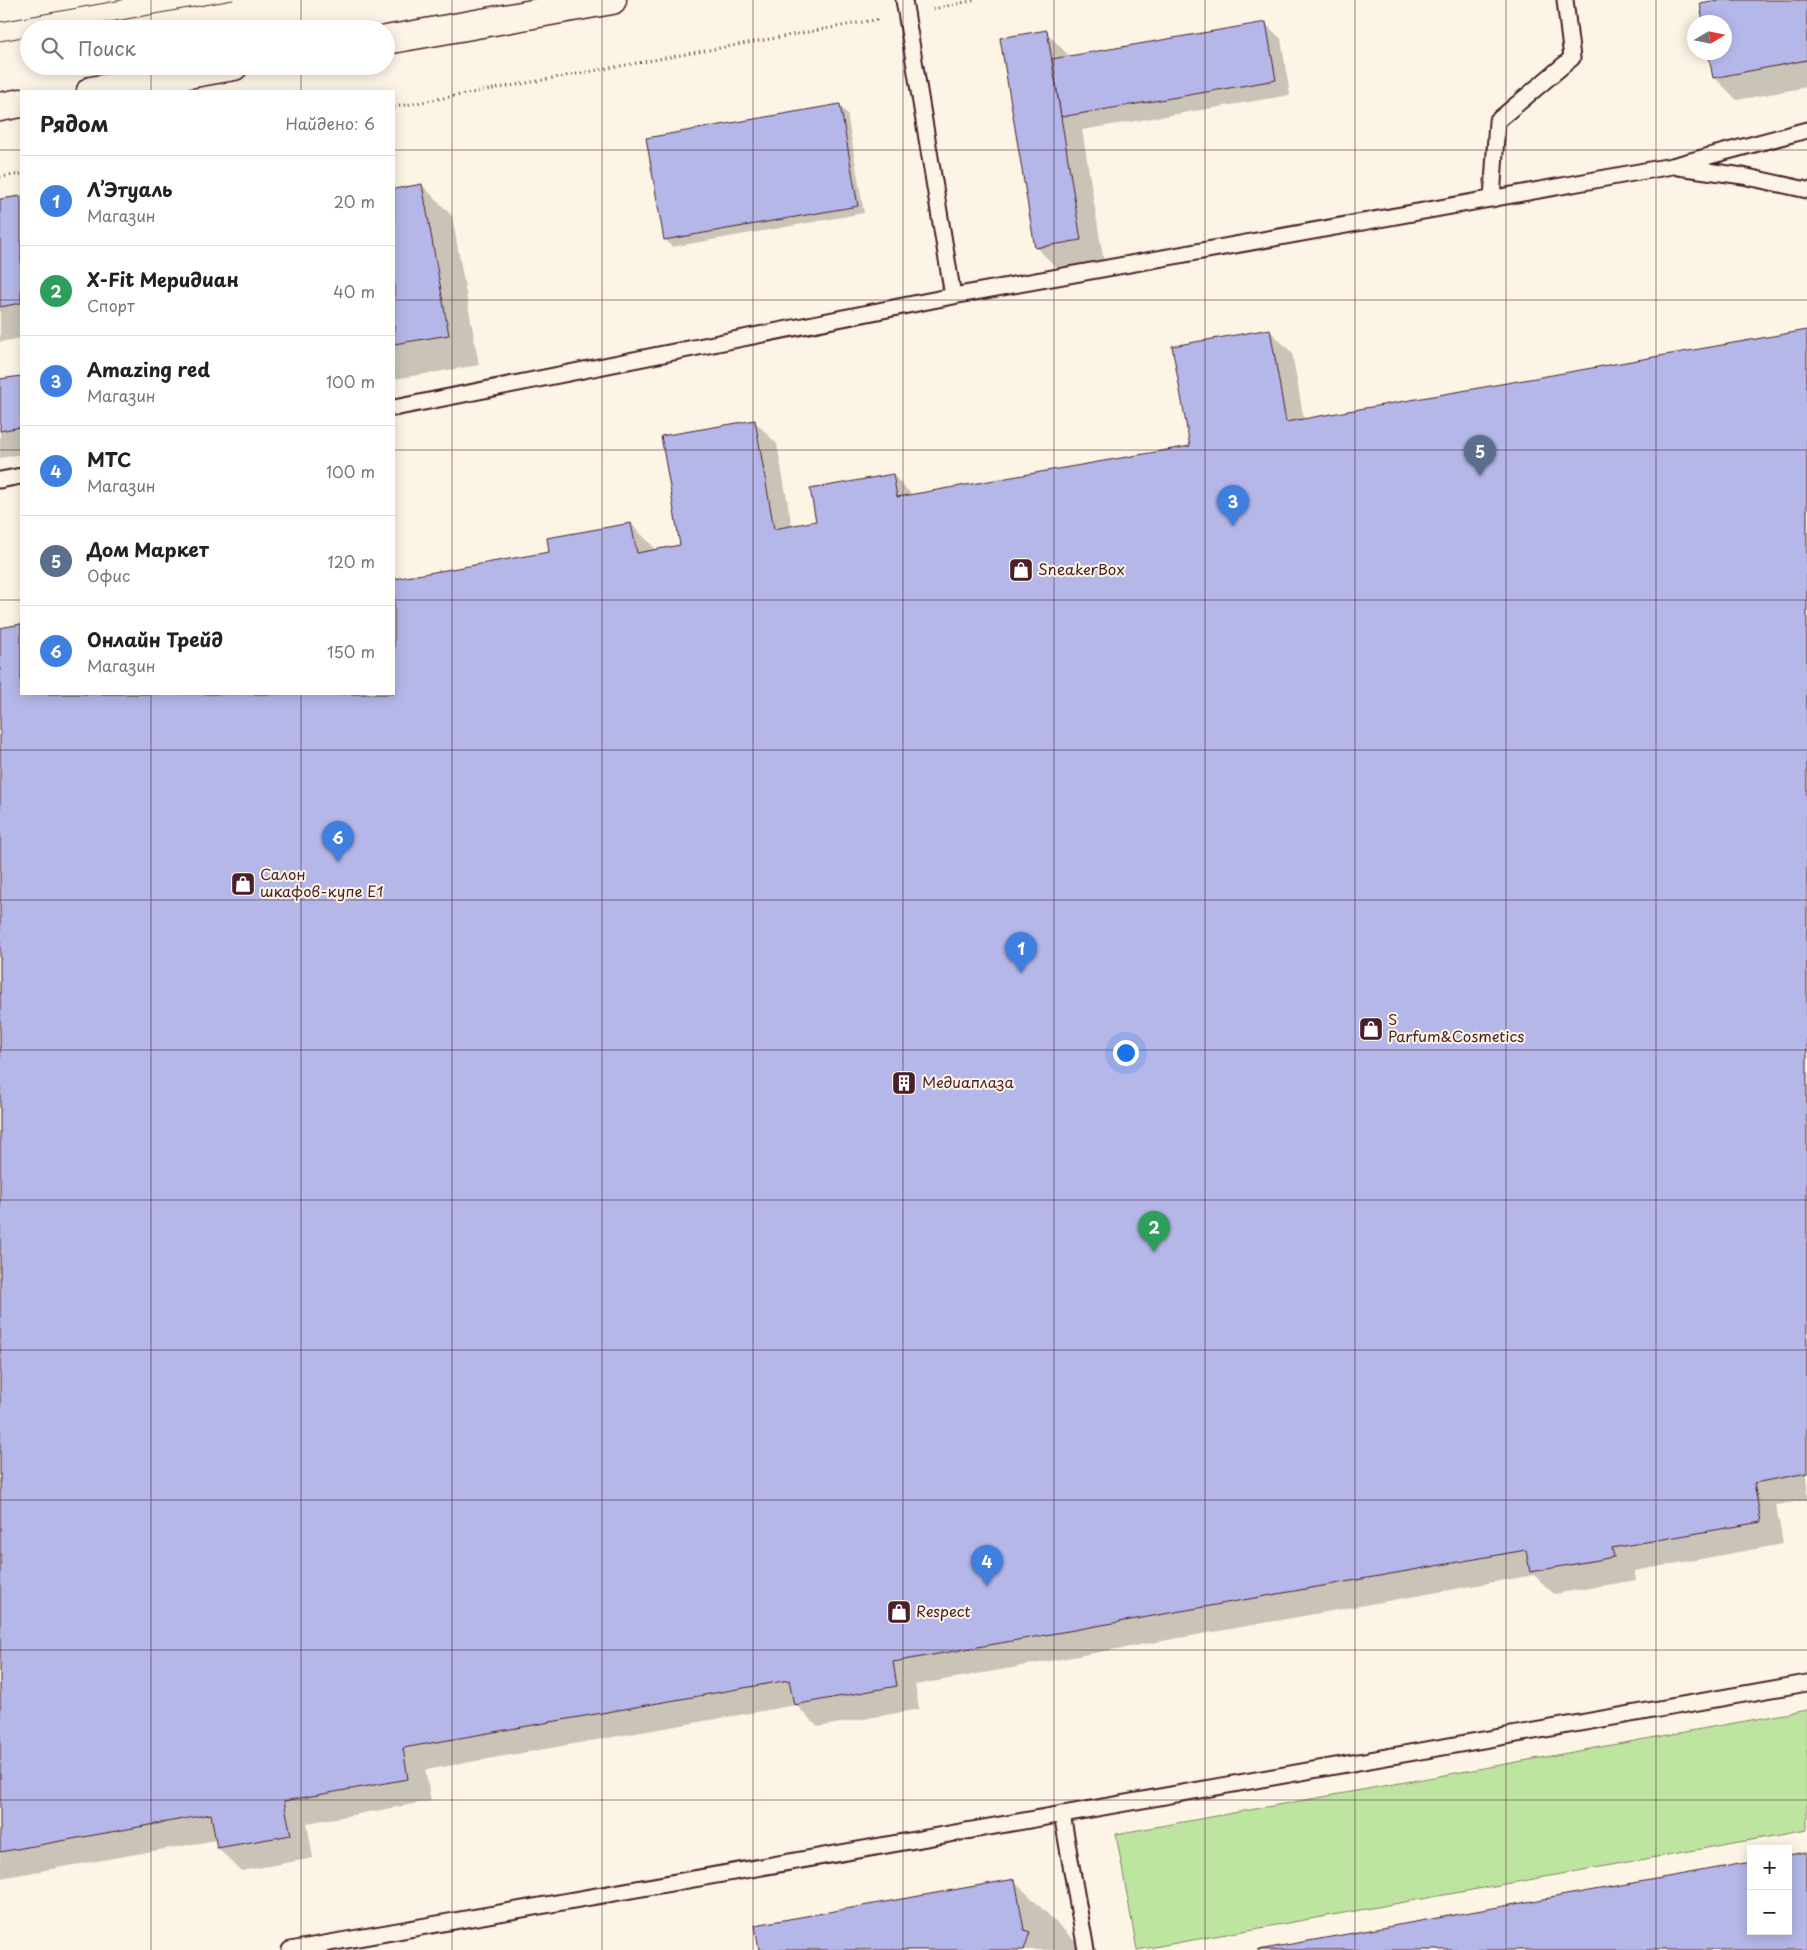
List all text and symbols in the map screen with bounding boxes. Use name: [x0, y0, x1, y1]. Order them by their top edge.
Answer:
north arrow: [1687, 15, 1732, 60]
search box: [20, 20, 395, 75]
icon: search: [38, 34, 66, 62]
text: Поиск: [78, 34, 136, 62]
text: Рядом: [40, 107, 108, 139]
text: Найдено: 6: [285, 111, 375, 135]
text: Л’Этуаль: [87, 175, 173, 203]
text: 1: [52, 189, 60, 213]
text: 20 m: [334, 189, 375, 213]
text: Магазин: [87, 203, 156, 227]
text: X-Fit Меридиан: [87, 265, 239, 293]
text: 2: [50, 279, 62, 303]
text: 40 m: [333, 279, 375, 303]
text: Спорт: [87, 293, 135, 317]
text: Amazing red: [87, 355, 210, 383]
text: 3: [51, 369, 61, 393]
text: 100 m: [326, 369, 375, 393]
text: Магазин: [87, 383, 156, 407]
pin: 5: [1464, 435, 1496, 476]
text: МТС: [87, 445, 131, 473]
text: 4: [51, 459, 61, 483]
text: 100 m: [326, 459, 375, 483]
text: Магазин: [87, 473, 156, 497]
pin: 3: [1217, 485, 1249, 526]
text: Дом Маркет: [87, 535, 209, 563]
text: 5: [51, 549, 61, 573]
text: 120 m: [328, 549, 375, 573]
shop icon: SneakerBox: [1008, 557, 1034, 583]
place label: SneakerBox: [1038, 557, 1125, 580]
text: Офис: [87, 563, 130, 587]
text: Онлайн Трейд: [87, 625, 223, 653]
text: 6: [50, 639, 62, 663]
text: 150 m: [327, 639, 375, 663]
text: Магазин: [87, 653, 156, 677]
pin: 6: [322, 821, 354, 862]
place label: Салон шкафов-купе Е1: [260, 862, 383, 902]
shop icon: Салон шкафов-купе Е1: [230, 871, 256, 897]
pin: 1: [1005, 932, 1037, 973]
place label: S Parfum&Cosmetics: [1388, 1007, 1524, 1047]
shop icon: S Parfum&Cosmetics: [1358, 1016, 1384, 1042]
your location: [1113, 1040, 1139, 1066]
building icon: Медиаплаза: [891, 1070, 917, 1096]
place label: Медиаплаза: [922, 1070, 1014, 1093]
pin: 2: [1138, 1211, 1170, 1252]
pin: 4: [971, 1545, 1003, 1586]
shop icon: Respect: [886, 1599, 912, 1625]
place label: Respect: [916, 1599, 971, 1622]
map controls: [1747, 1845, 1792, 1935]
button: +: [1747, 1845, 1792, 1890]
button: −: [1747, 1890, 1792, 1935]

